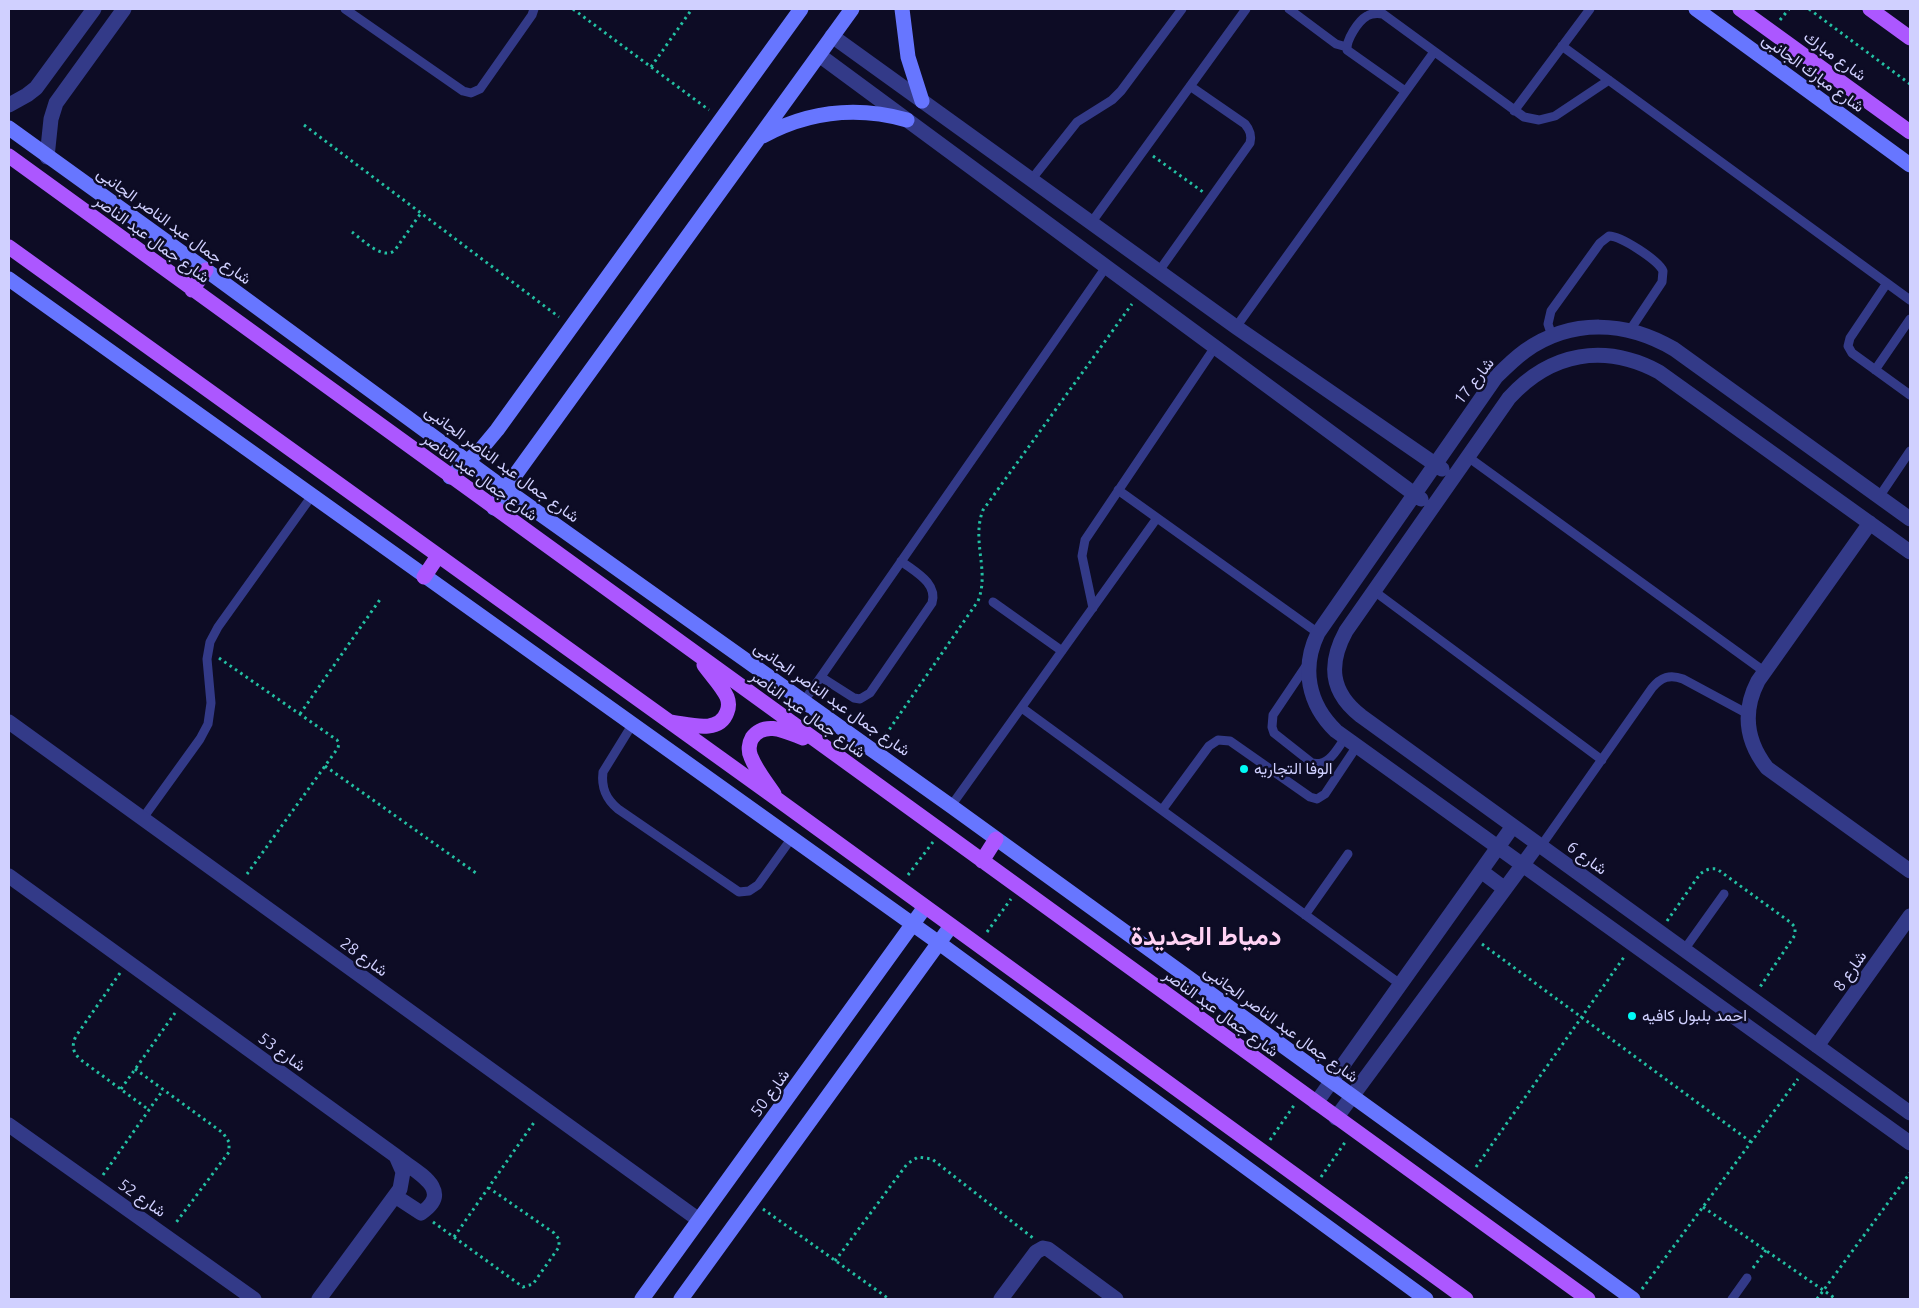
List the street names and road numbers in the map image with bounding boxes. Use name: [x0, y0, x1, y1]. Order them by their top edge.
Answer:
street label: شارع مبارك: [1800, 27, 1870, 85]
street label: شارع مبارك الجانبى: [1758, 29, 1868, 117]
street label: شارع جمال عبد الناصر الجانبى: [93, 163, 255, 289]
street label: شارع جمال عبد الناصر: [91, 191, 213, 287]
street label: شارع 17: [1450, 354, 1498, 408]
street label: شارع جمال عبد الناصر الجانبى: [421, 401, 583, 527]
street label: شارع جمال عبد الناصر: [419, 429, 541, 525]
street label: شارع جمال عبد الناصر الجانبى: [750, 638, 914, 760]
street label: شارع جمال عبد الناصر: [747, 666, 869, 762]
street label: شارع 6: [1563, 837, 1611, 879]
street label: شارع 28: [337, 933, 391, 981]
street label: شارع 8: [1829, 947, 1871, 995]
street label: شارع جمال عبد الناصر الجانبى: [1200, 961, 1362, 1087]
street label: شارع جمال عبد الناصر: [1160, 965, 1282, 1061]
street label: شارع 53: [255, 1028, 309, 1076]
street label: شارع 50: [746, 1066, 794, 1120]
street label: شارع 52: [114, 1175, 170, 1221]

